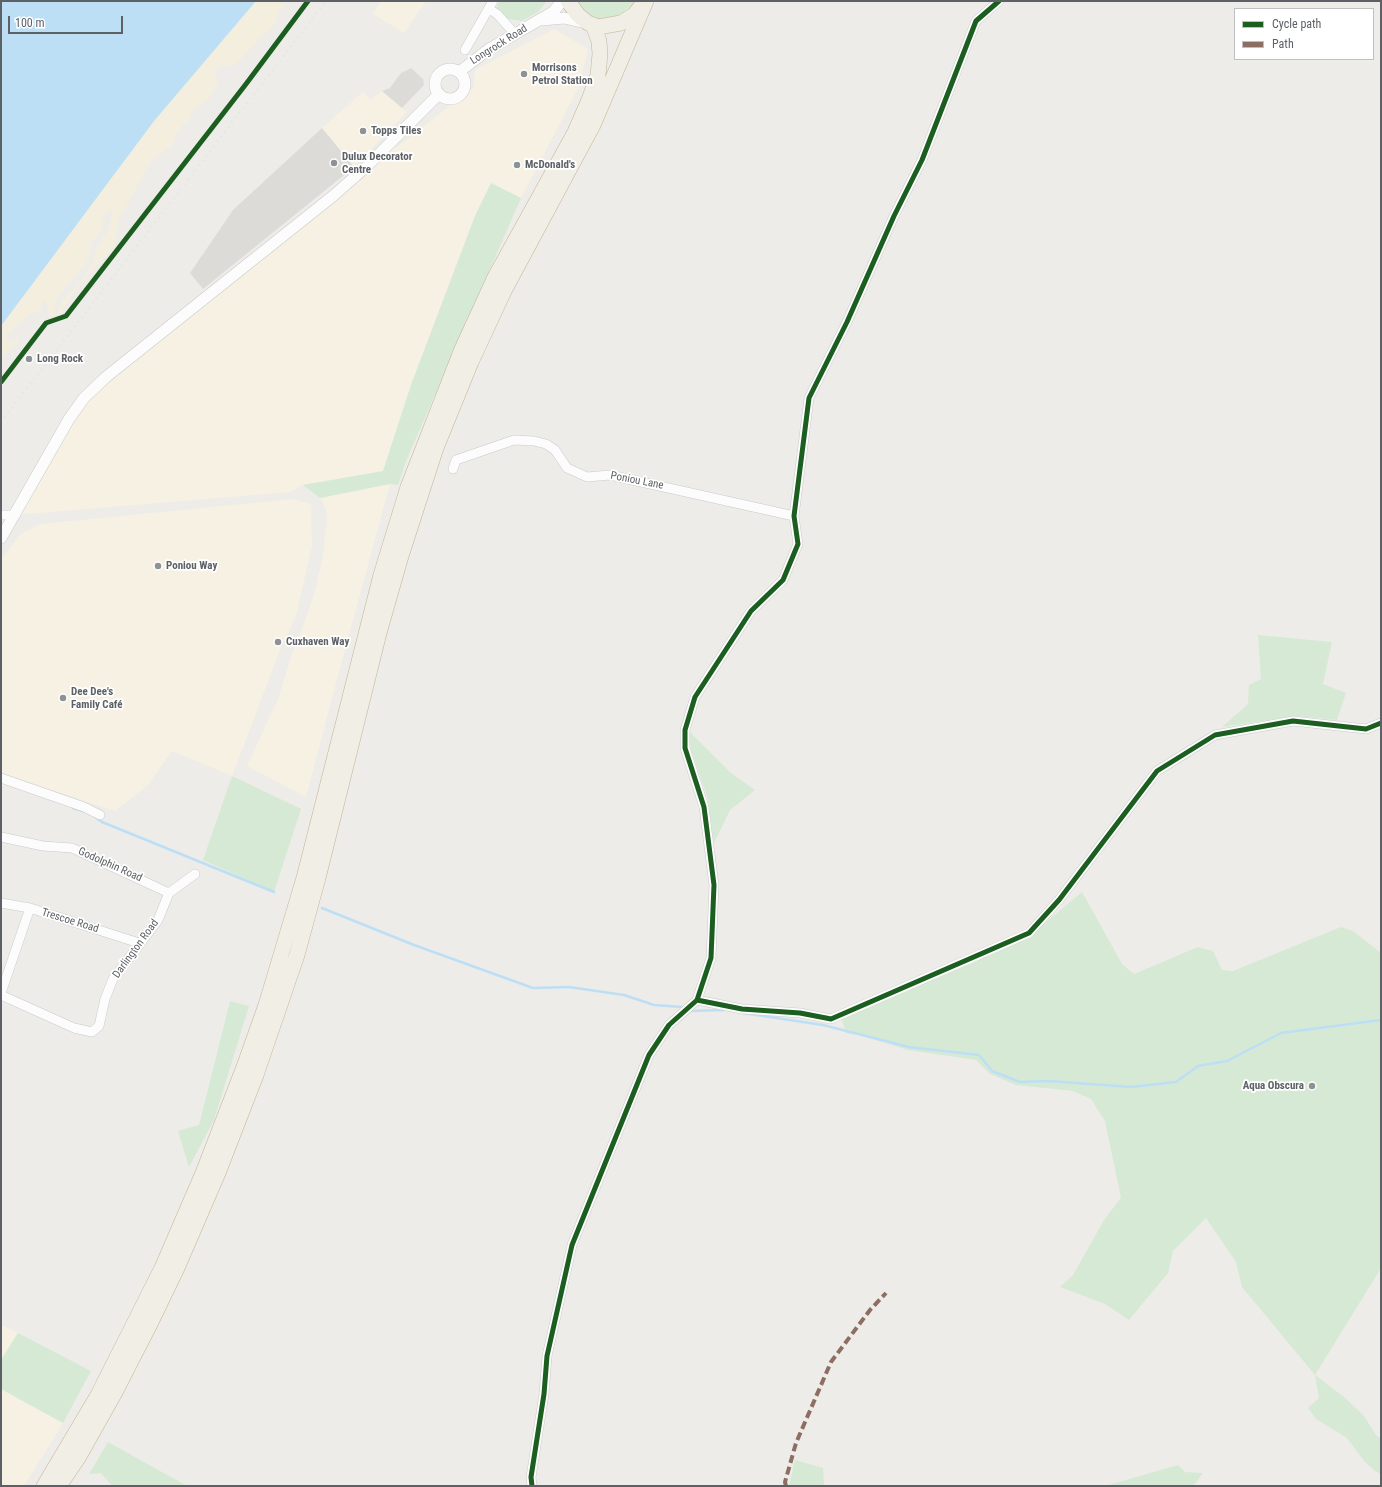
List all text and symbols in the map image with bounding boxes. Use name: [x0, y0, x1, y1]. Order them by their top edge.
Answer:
scale bar: [10, 8, 125, 34]
legend: [1234, 8, 1374, 60]
text: 100 m: [15, 16, 45, 30]
text: Cycle path: [1272, 17, 1321, 31]
street label: Longrock Road: [468, 22, 530, 68]
text: Path: [1272, 37, 1294, 51]
place label: Morrisons Petrol Station: [532, 61, 593, 87]
marker: Morrisons Petrol Station: [519, 69, 529, 79]
place label: Topps Tiles: [371, 124, 422, 138]
marker: Topps Tiles: [358, 126, 368, 136]
place label: Dulux Decorator Centre: [342, 150, 412, 176]
marker: Dulux Decorator Centre: [329, 158, 339, 168]
place label: McDonald's: [525, 158, 575, 172]
marker: McDonald's: [512, 160, 522, 170]
place label: Long Rock: [37, 352, 83, 366]
marker: Long Rock: [24, 354, 34, 364]
street label: Poniou Lane: [609, 469, 665, 493]
place label: Poniou Way: [166, 559, 217, 573]
marker: Poniou Way: [153, 561, 163, 571]
place label: Cuxhaven Way: [286, 635, 349, 649]
marker: Cuxhaven Way: [273, 637, 283, 647]
place label: Dee Dee's Family Café: [71, 685, 123, 711]
marker: Dee Dee's Family Café: [58, 693, 68, 703]
street label: Godolphin Road: [76, 845, 144, 885]
street label: Trescoe Road: [40, 906, 100, 936]
street label: Darlington Road: [110, 917, 162, 981]
place label: Aqua Obscura: [1243, 1079, 1304, 1093]
marker: Aqua Obscura: [1307, 1081, 1317, 1091]

